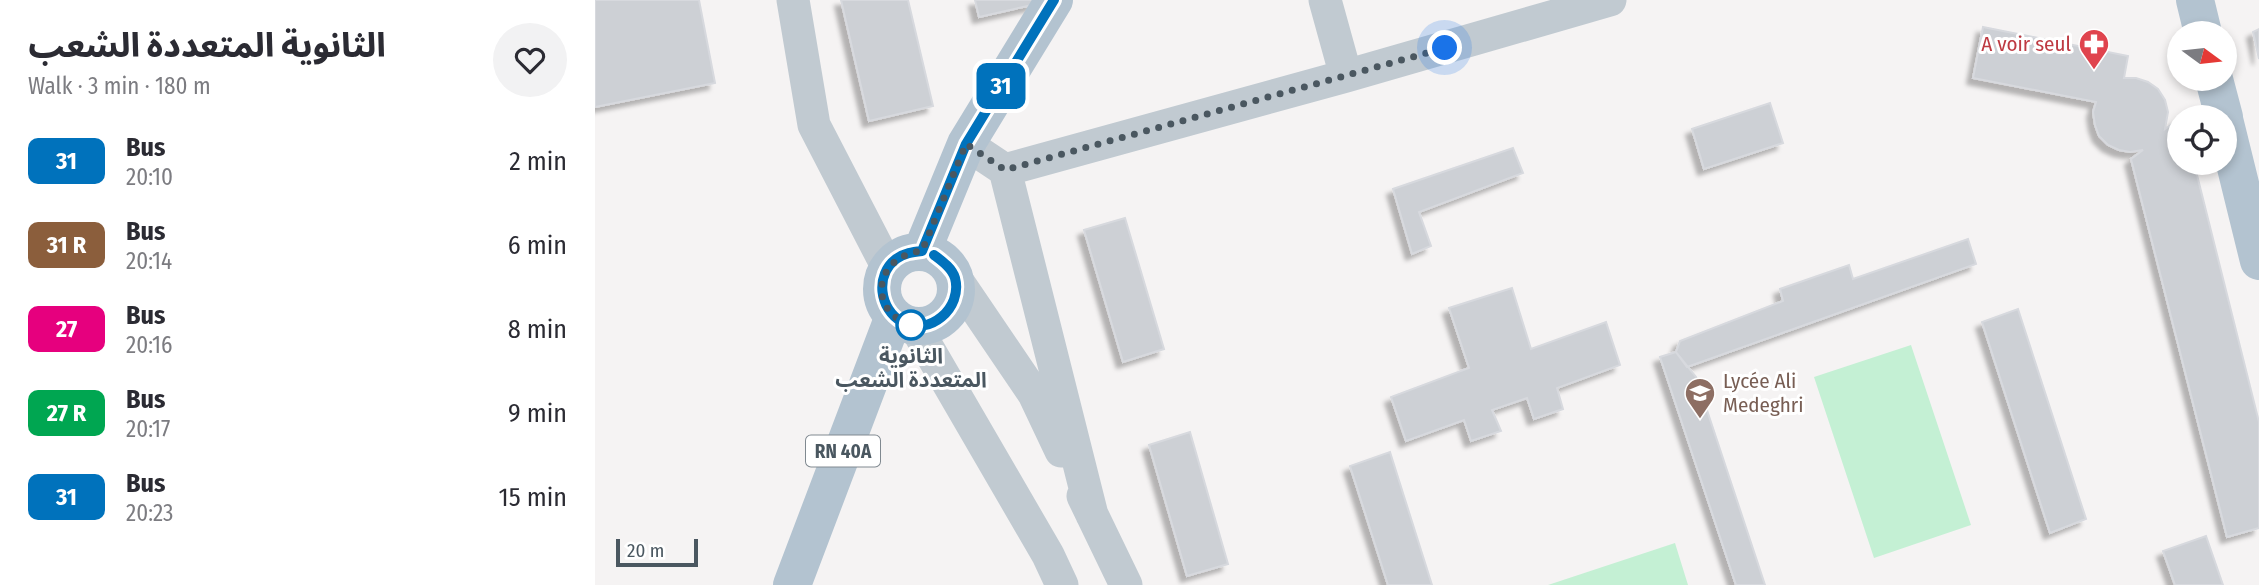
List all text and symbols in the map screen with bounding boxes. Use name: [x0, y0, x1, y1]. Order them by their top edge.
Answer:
north arrow: [2167, 21, 2237, 91]
map controls: [2167, 21, 2237, 175]
button: heart: [493, 23, 567, 97]
text: الثانوية المتعددة الشعب: [28, 26, 386, 66]
pharmacy icon: A voir seul: [2077, 27, 2111, 71]
your location: [1427, 30, 1462, 65]
place label: A voir seul: [1981, 31, 2071, 57]
line badge: 31: [969, 63, 1033, 109]
text: Walk · 3 min · 180 m: [28, 72, 211, 100]
text: 31: [990, 72, 1012, 100]
button: locate: [2167, 105, 2237, 175]
text: Bus: [126, 132, 165, 163]
text: 2 min: [509, 146, 567, 177]
text: 31: [56, 147, 77, 175]
text: 20:10: [126, 163, 173, 191]
text: Bus: [126, 216, 165, 247]
text: 6 min: [508, 230, 567, 261]
text: 31 R: [47, 231, 86, 259]
text: 20:14: [126, 247, 172, 275]
text: Bus: [126, 300, 165, 331]
marker: الثانوية المتعددة الشعب: [896, 310, 926, 340]
text: 8 min: [508, 314, 567, 345]
text: 27: [56, 315, 77, 343]
text: 20:16: [126, 331, 172, 359]
place label: الثانوية المتعددة الشعب: [835, 343, 987, 393]
place label: Lycée Ali Medeghri: [1723, 368, 1804, 418]
school or university icon: Lycée Ali Medeghri: [1683, 376, 1717, 420]
text: Bus: [126, 384, 165, 415]
text: 9 min: [508, 398, 567, 429]
text: 27 R: [47, 399, 86, 427]
text: 20:17: [126, 415, 170, 443]
road number: RN 40A: [806, 436, 880, 466]
text: Bus: [126, 468, 165, 499]
text: 15 min: [499, 482, 567, 513]
text: 31: [56, 483, 77, 511]
text: 20:23: [126, 499, 173, 527]
scale bar: [616, 536, 698, 568]
text: 20 m: [627, 539, 664, 562]

